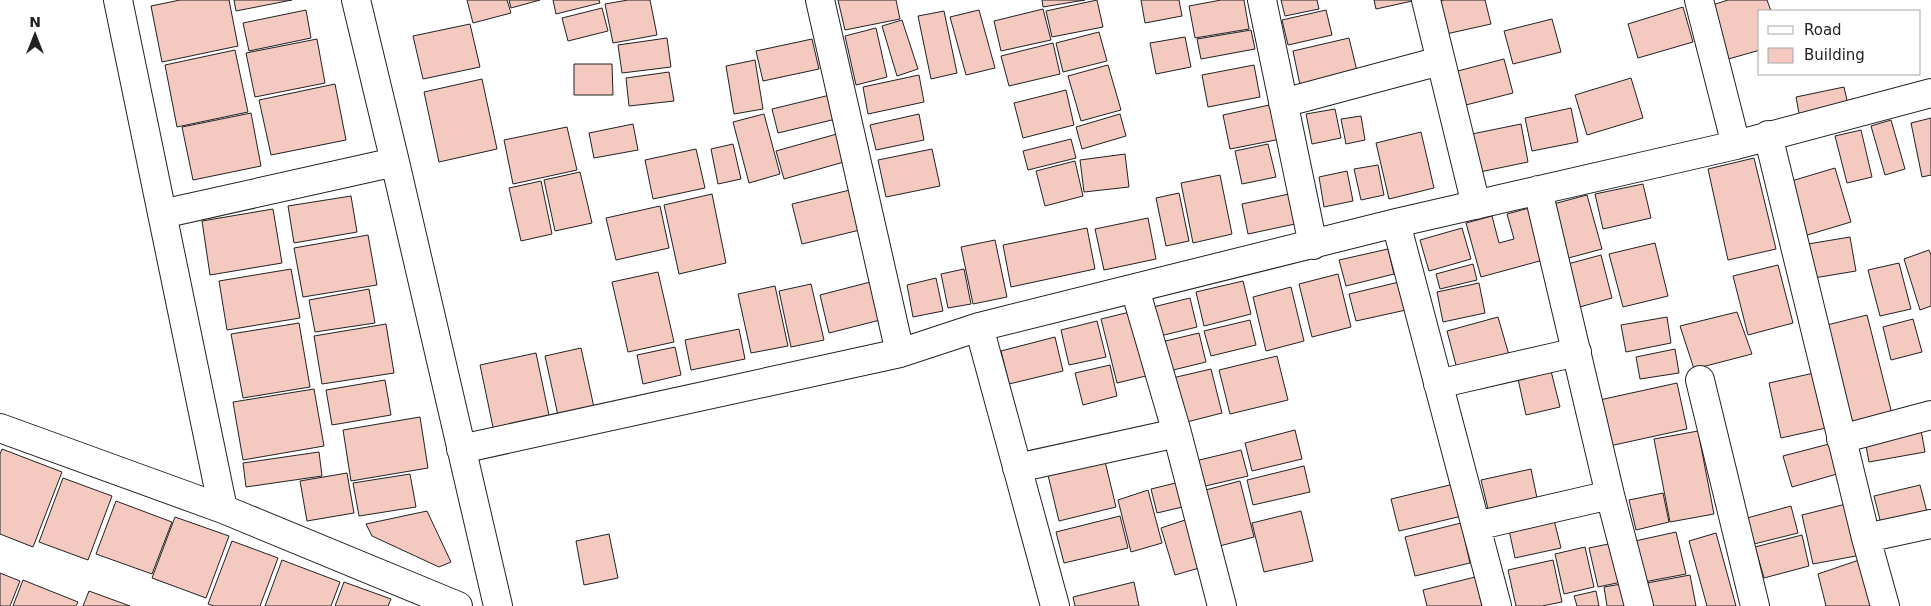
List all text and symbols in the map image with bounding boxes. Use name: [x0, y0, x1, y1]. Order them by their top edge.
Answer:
north arrow: [10, 10, 60, 60]
legend: [1758, 10, 1921, 75]
text: N: [29, 14, 41, 30]
text: Road: [1804, 21, 1842, 39]
text: Building: [1804, 46, 1865, 64]

